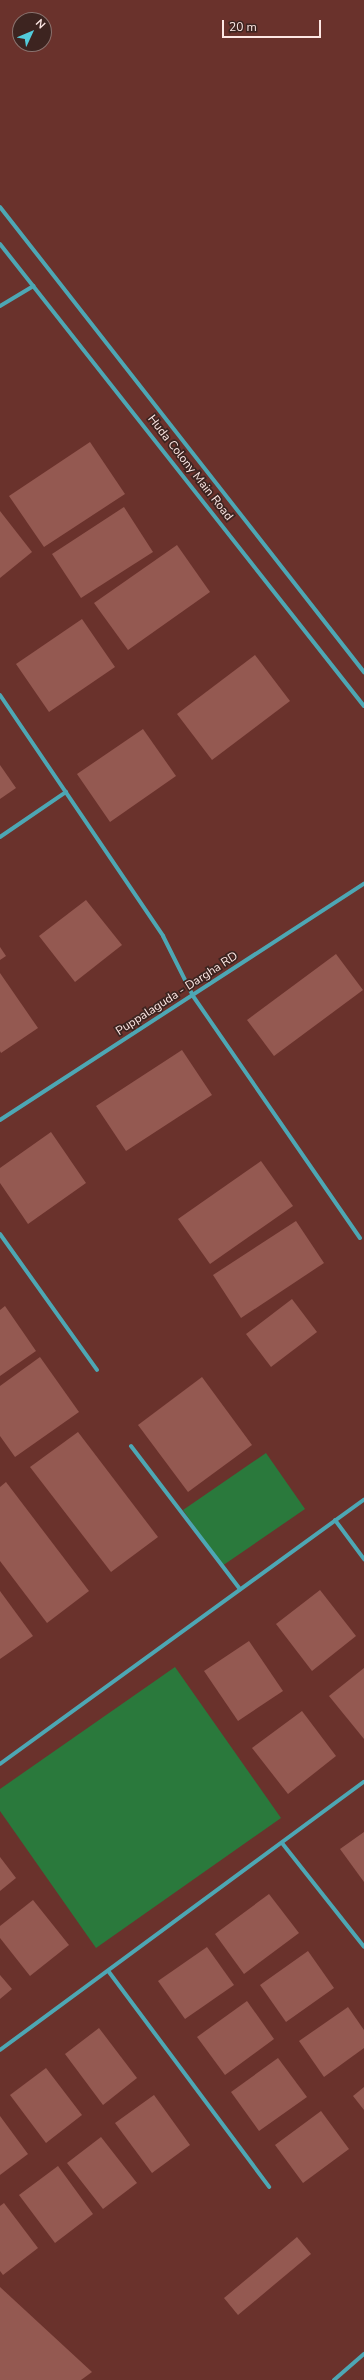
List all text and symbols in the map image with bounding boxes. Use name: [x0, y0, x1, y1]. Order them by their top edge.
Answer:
north arrow: [12, 12, 52, 52]
scale bar: [224, 12, 323, 38]
text: N: [32, 16, 49, 32]
text: 20 m: [229, 19, 257, 35]
street label: Huda Colony Main Road: [144, 412, 236, 524]
street label: Puppalaguda - Dargha RD: [113, 949, 241, 1039]

